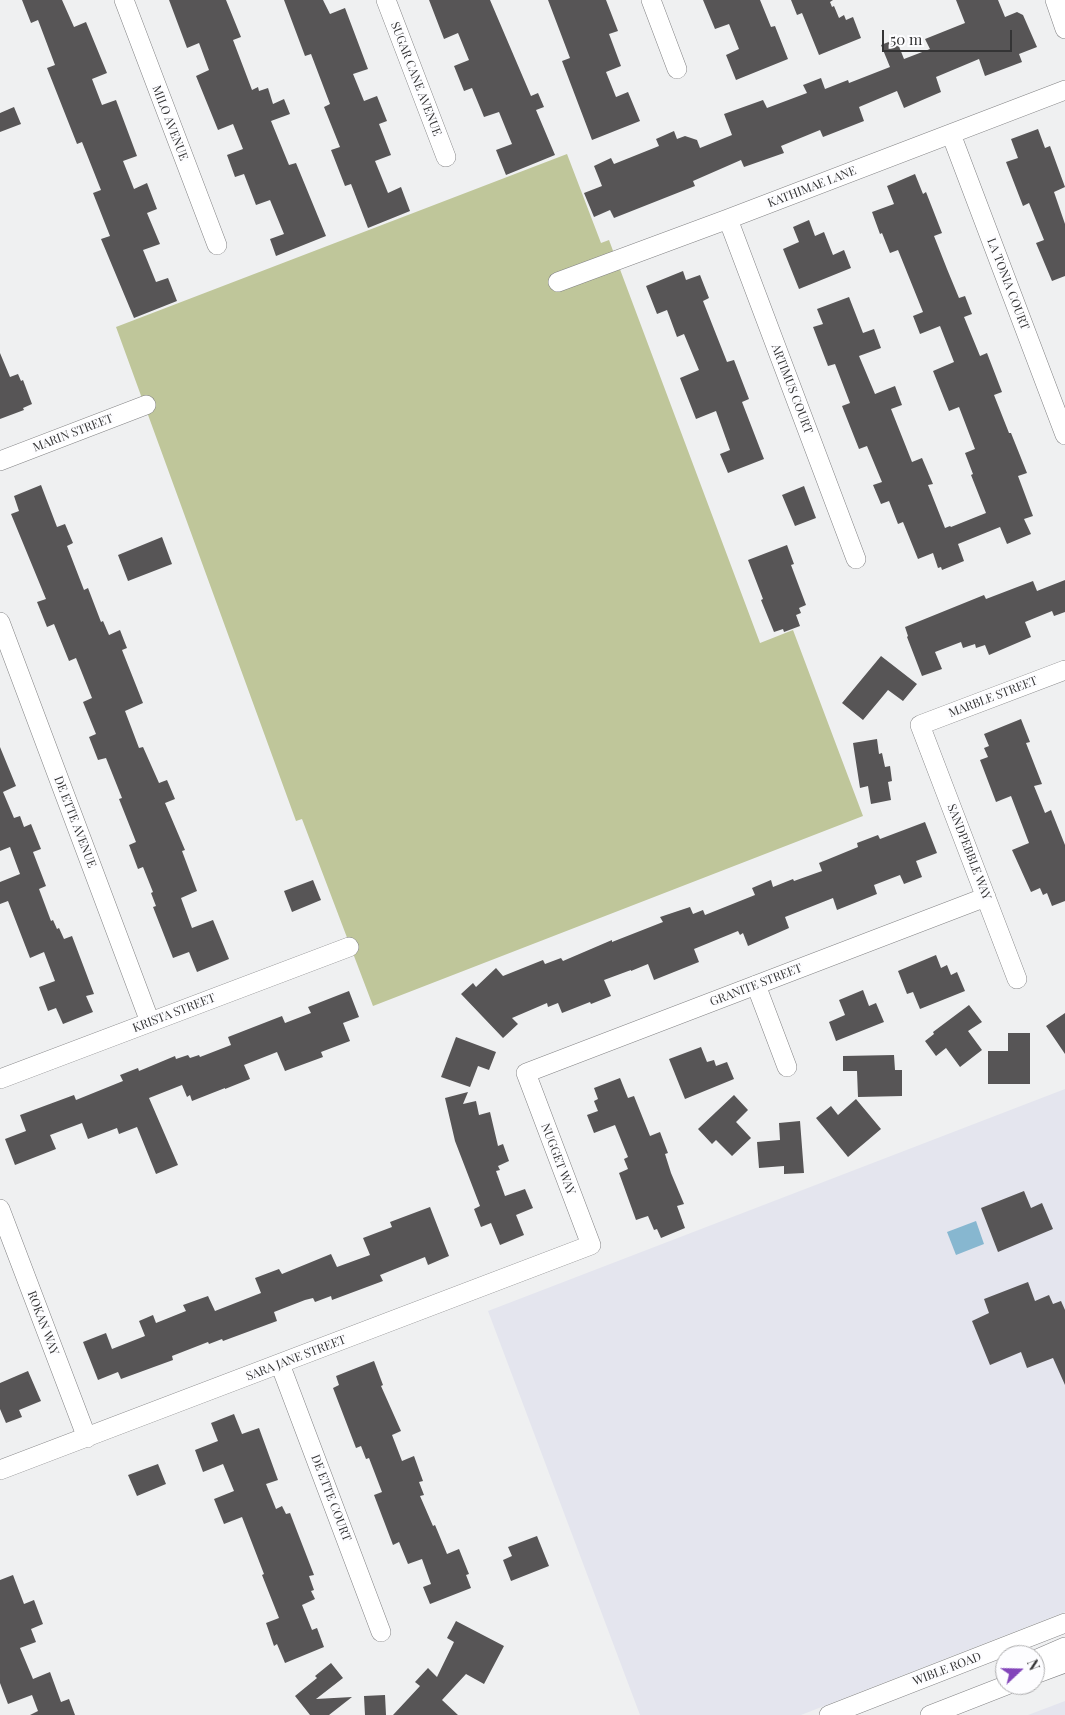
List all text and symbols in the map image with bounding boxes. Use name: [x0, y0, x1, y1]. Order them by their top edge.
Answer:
street label: SUGAR CANE AVENUE: [388, 20, 444, 138]
scale bar: [885, 20, 1015, 52]
text: 50 m: [890, 29, 922, 49]
street label: MILO AVENUE: [149, 83, 191, 163]
street label: KATHIMAE LANE: [766, 163, 858, 211]
street label: LA TONIA COURT: [984, 236, 1032, 332]
street label: ARTIMUS COURT: [768, 342, 816, 436]
street label: MARIN STREET: [31, 411, 115, 455]
street label: MARBLE STREET: [947, 673, 1039, 721]
street label: DE ETTE AVENUE: [51, 774, 99, 870]
street label: SANDPEBBLE WAY: [944, 802, 994, 902]
street label: GRANITE STREET: [708, 961, 804, 1009]
street label: KRISTA STREET: [131, 991, 217, 1035]
street label: NUGGET WAY: [538, 1121, 578, 1197]
street label: ROKAN WAY: [24, 1289, 62, 1357]
street label: SARA JANE STREET: [244, 1332, 348, 1384]
street label: DE ETTE COURT: [308, 1453, 354, 1543]
north arrow: [995, 1645, 1045, 1695]
street label: WIBLE ROAD: [911, 1649, 983, 1689]
text: N: [1023, 1657, 1044, 1673]

